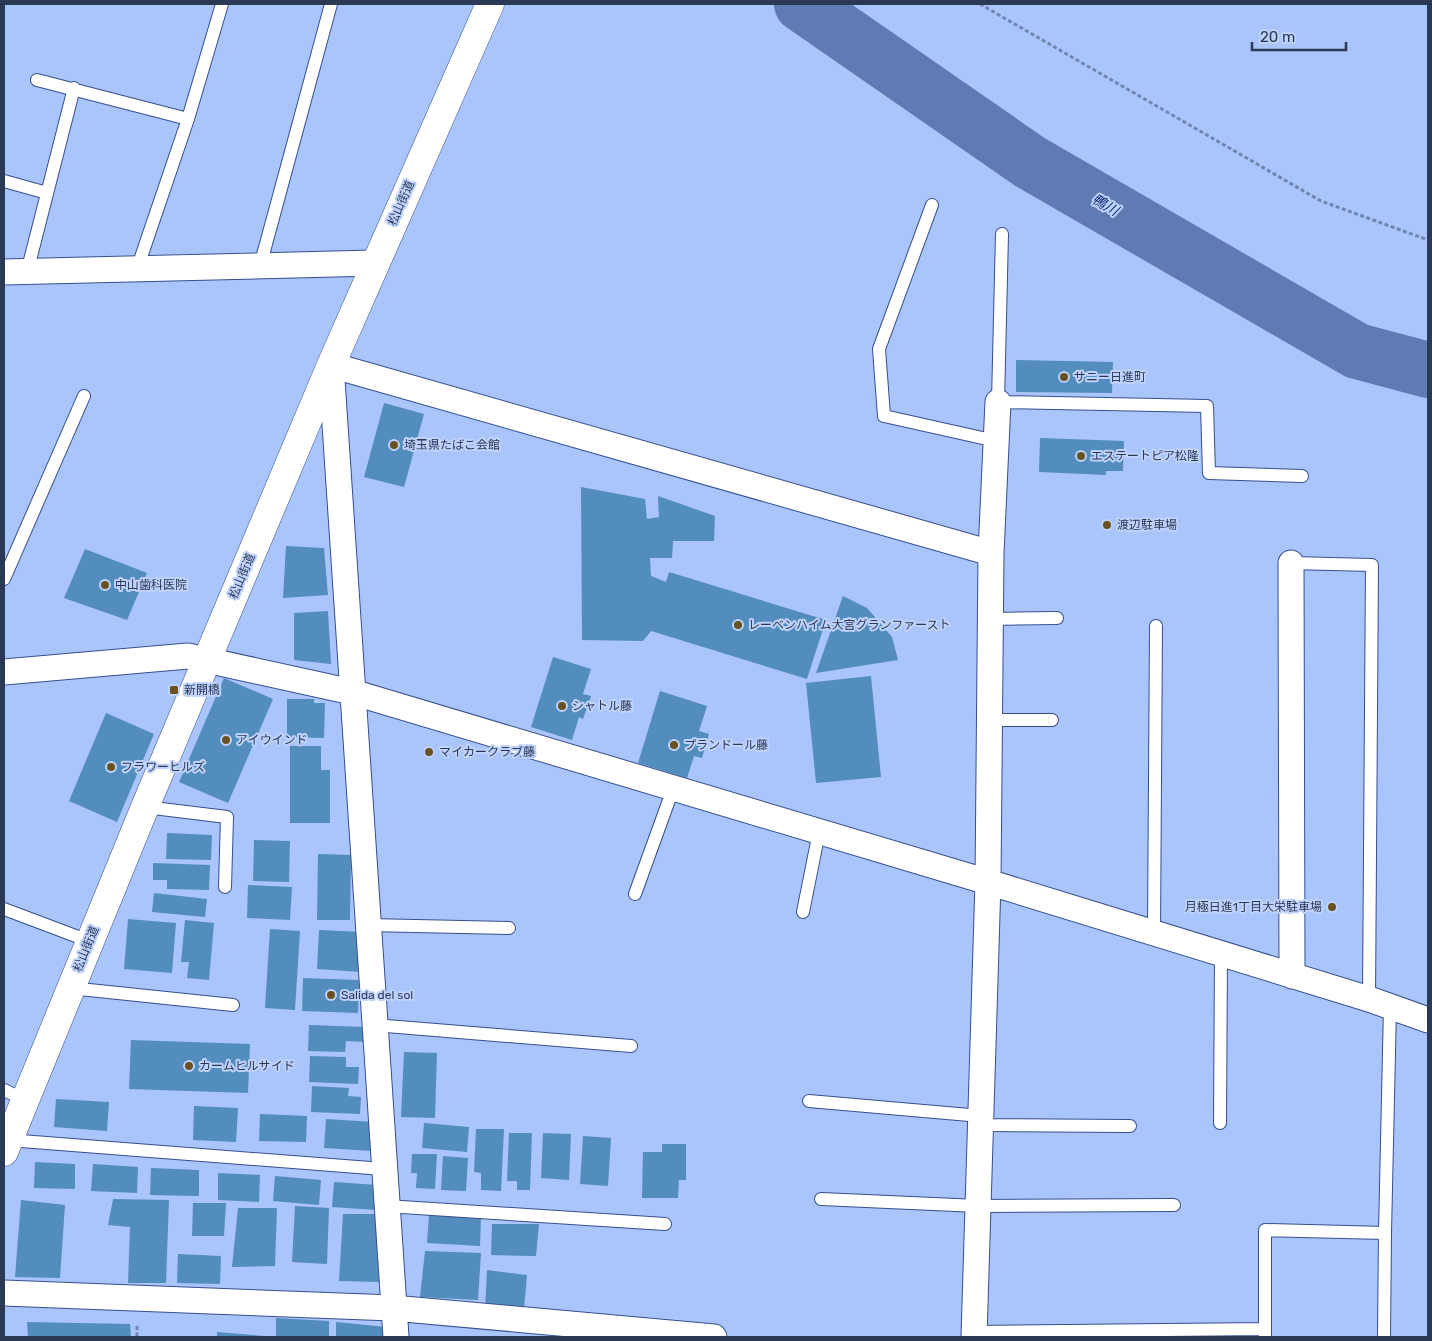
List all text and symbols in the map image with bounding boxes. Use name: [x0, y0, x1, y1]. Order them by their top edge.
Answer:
scale bar: [1252, 20, 1346, 52]
text: 20 m: [1260, 28, 1295, 46]
street label: 松山街道: [385, 178, 417, 228]
water label: 鴨川: [1089, 191, 1123, 220]
place label: サニー日進町: [1074, 370, 1146, 384]
marker: サニー日進町: [1058, 371, 1070, 383]
place label: 埼玉県たばこ会館: [404, 438, 500, 452]
marker: 埼玉県たばこ会館: [388, 439, 400, 451]
place label: エステートピア松隆: [1091, 449, 1199, 463]
marker: エステートピア松隆: [1075, 450, 1087, 462]
place label: 渡辺駐車場: [1117, 518, 1177, 532]
marker: 渡辺駐車場: [1101, 519, 1113, 531]
street label: 松山街道: [226, 551, 258, 601]
place label: 中山歯科医院: [115, 578, 187, 592]
marker: 中山歯科医院: [99, 579, 111, 591]
place label: レーベンハイム大宮グランファースト: [748, 618, 951, 632]
marker: レーベンハイム大宮グランファースト: [732, 619, 744, 631]
place label: 新開橋: [184, 683, 220, 697]
marker: 新開橋: [168, 684, 180, 696]
place label: シャトル藤: [572, 699, 632, 713]
marker: シャトル藤: [556, 700, 568, 712]
place label: アイウインド: [236, 733, 307, 747]
marker: アイウインド: [220, 734, 232, 746]
place label: プランドール藤: [684, 738, 768, 752]
marker: プランドール藤: [668, 739, 680, 751]
place label: マイカークラブ藤: [439, 745, 535, 759]
marker: マイカークラブ藤: [423, 746, 435, 758]
place label: フラワーヒルズ: [121, 760, 205, 774]
marker: フラワーヒルズ: [105, 761, 117, 773]
place label: 月極日進1丁目大栄駐車場: [1185, 900, 1322, 914]
marker: 月極日進1丁目大栄駐車場: [1326, 901, 1338, 913]
street label: 松山街道: [71, 924, 101, 974]
place label: Salida del sol: [341, 988, 413, 1002]
marker: Salida del sol: [325, 989, 337, 1001]
place label: カームヒルサイド: [199, 1059, 295, 1073]
marker: カームヒルサイド: [183, 1060, 195, 1072]

